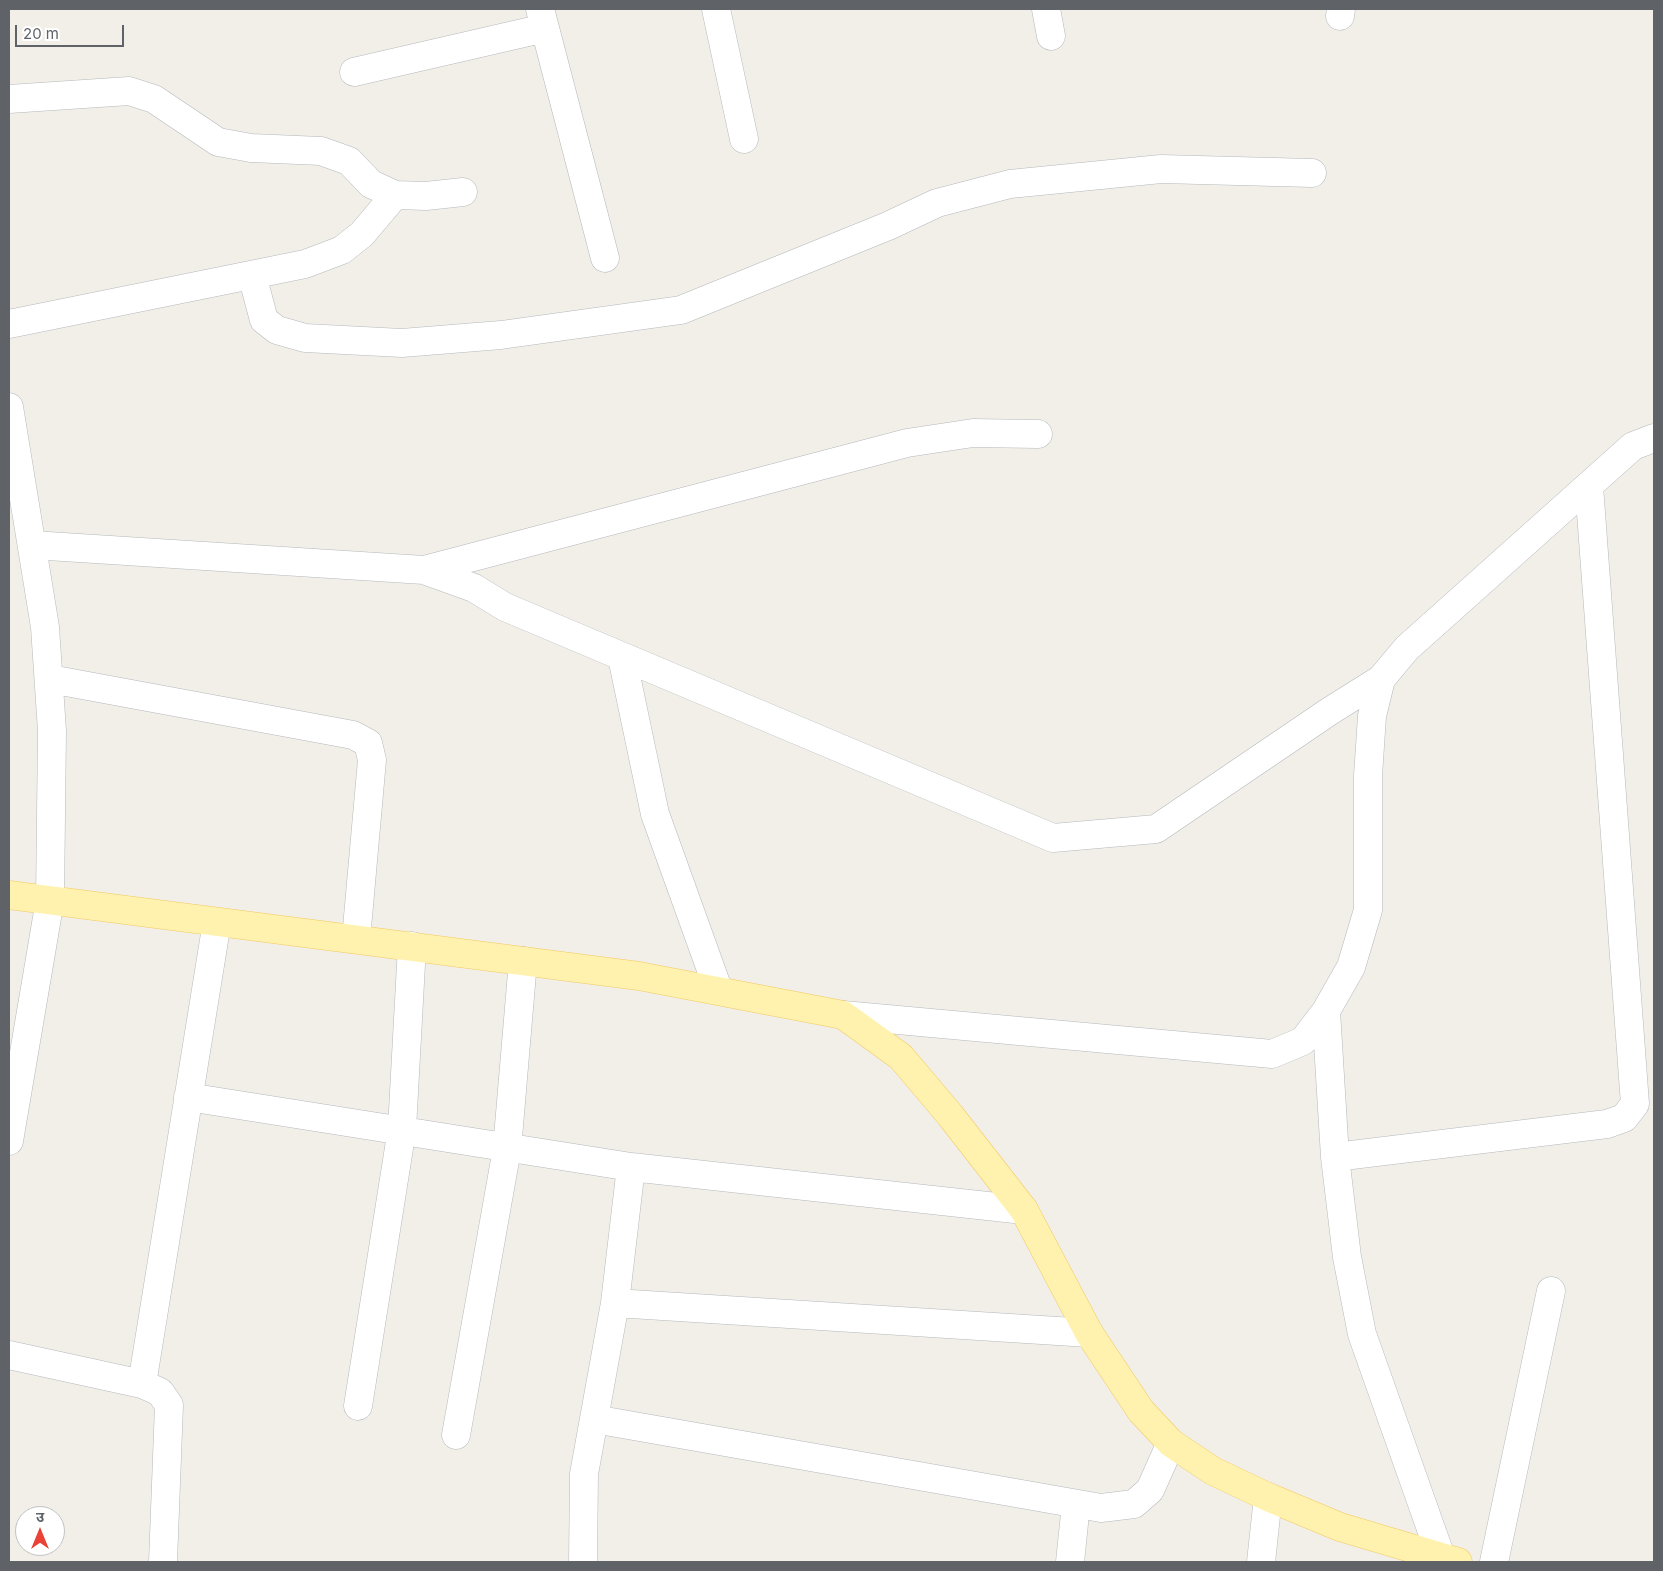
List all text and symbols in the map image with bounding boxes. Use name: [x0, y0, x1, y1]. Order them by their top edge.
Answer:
scale bar: [18, 15, 126, 47]
text: 20 m: [23, 24, 59, 43]
north arrow: [15, 1506, 65, 1556]
text: उ: [36, 1508, 44, 1525]

